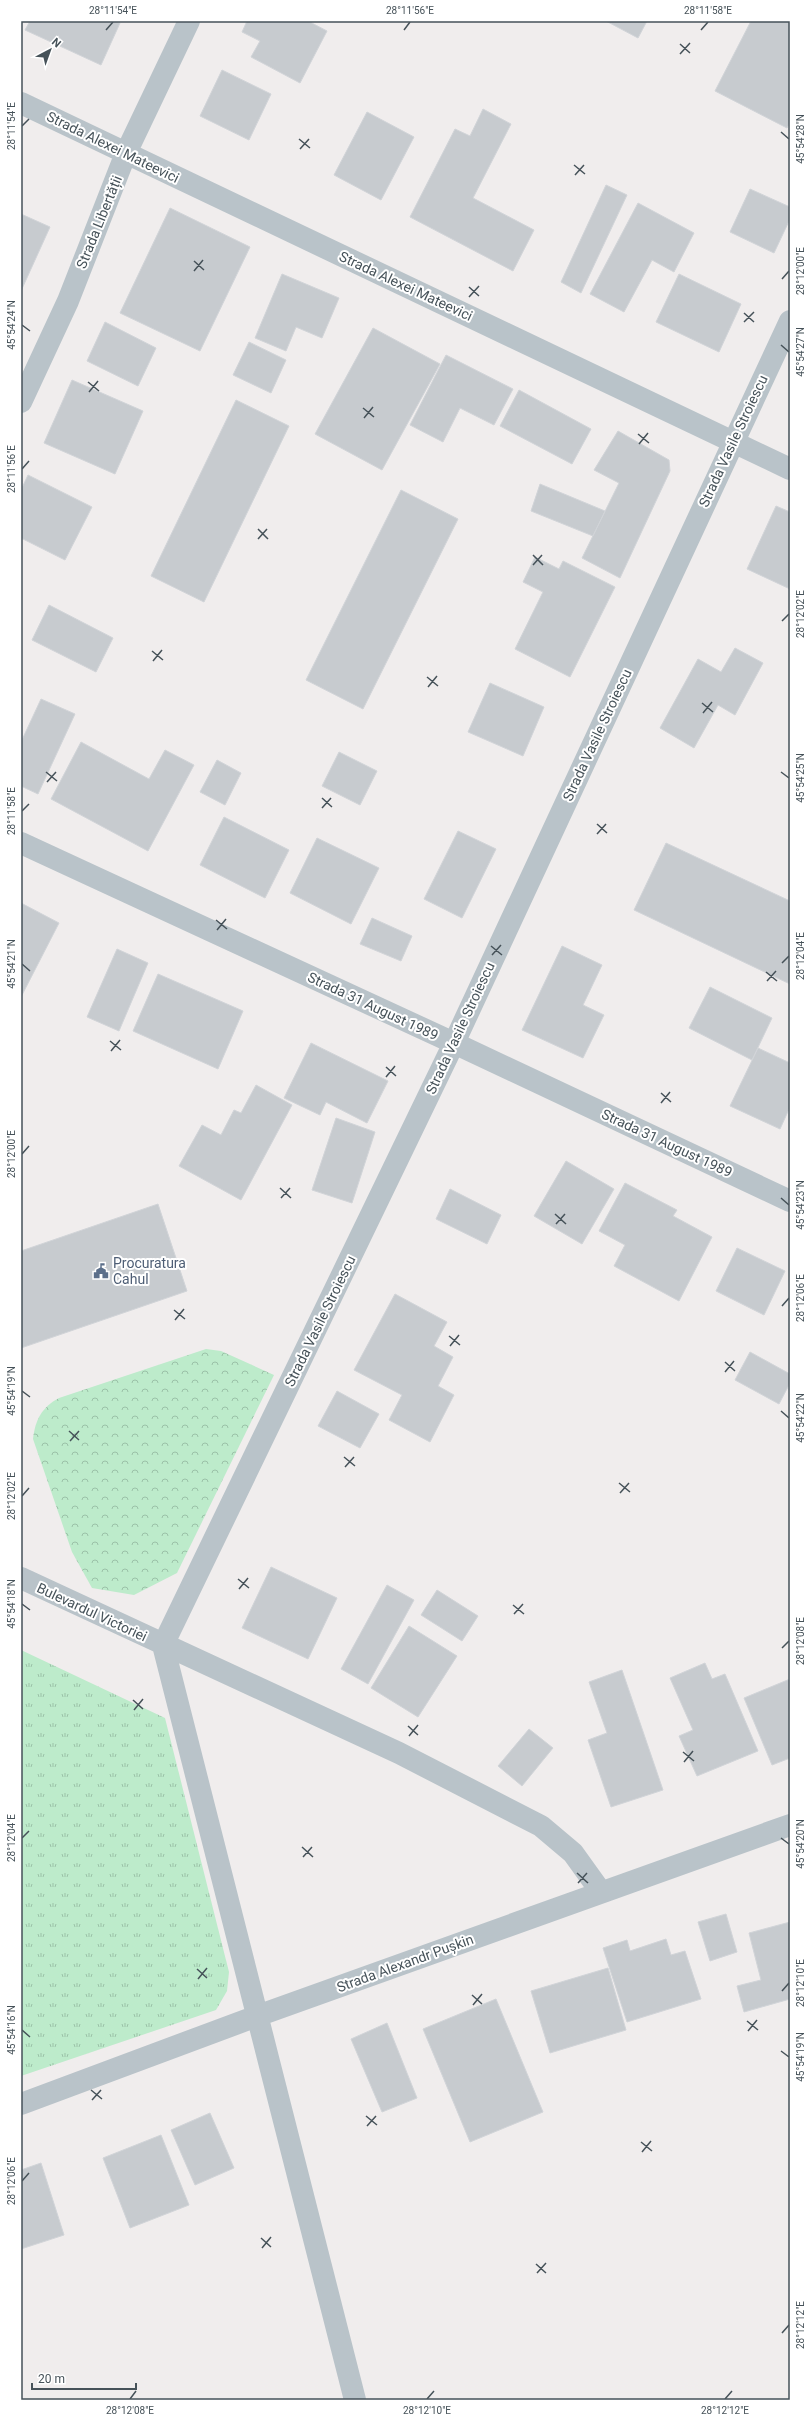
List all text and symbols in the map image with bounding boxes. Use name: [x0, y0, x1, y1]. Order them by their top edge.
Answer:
text: 28°11'54"E: [89, 5, 137, 16]
text: 28°11'56"E: [386, 5, 434, 16]
text: 28°11'58"E: [684, 5, 732, 16]
north arrow: [30, 30, 70, 70]
text: N: [49, 35, 64, 50]
text: 28°11'54"E: [6, 102, 17, 150]
street label: Strada Alexei Mateevici: [44, 108, 182, 186]
text: 45°54'28"N: [795, 114, 806, 164]
street label: Strada Libertății: [73, 173, 126, 271]
text: 28°12'00"E: [795, 247, 806, 295]
street label: Strada Alexei Mateevici: [337, 248, 475, 324]
text: 45°54'24"N: [6, 300, 17, 350]
text: 45°54'27"N: [795, 327, 806, 377]
street label: Strada Vasile Stroiescu: [695, 372, 771, 510]
text: 28°11'56"E: [6, 445, 17, 493]
text: 28°12'02"E: [795, 590, 806, 638]
street label: Strada Vasile Stroiescu: [559, 666, 635, 804]
text: 45°54'25"N: [795, 753, 806, 803]
text: 28°11'58"E: [6, 787, 17, 835]
text: 28°12'04"E: [795, 932, 806, 980]
text: 45°54'21"N: [6, 939, 17, 989]
street label: Strada Vasile Stroiescu: [422, 959, 498, 1097]
street label: Strada 31 August 1989: [305, 969, 441, 1043]
street label: Strada 31 August 1989: [599, 1106, 735, 1180]
text: 28°12'00"E: [6, 1130, 17, 1178]
text: 45°54'23"N: [795, 1180, 806, 1230]
street label: Strada Vasile Stroiescu: [281, 1253, 359, 1389]
place label: Procuratura Cahul: [113, 1255, 186, 1287]
public building icon: Procuratura Cahul: [92, 1262, 110, 1280]
text: 28°12'06"E: [795, 1274, 806, 1322]
text: 45°54'19"N: [6, 1366, 17, 1416]
text: 45°54'22"N: [795, 1393, 806, 1443]
text: 28°12'02"E: [6, 1472, 17, 1520]
text: 45°54'18"N: [6, 1579, 17, 1629]
street label: Bulevardul Victoriei: [34, 1579, 150, 1645]
text: 28°12'08"E: [795, 1617, 806, 1665]
text: 28°12'04"E: [6, 1814, 17, 1862]
text: 45°54'20"N: [795, 1819, 806, 1869]
street label: Strada Alexandr Pușkin: [334, 1931, 476, 1996]
text: 28°12'10"E: [795, 1959, 806, 2007]
text: 45°54'16"N: [6, 2005, 17, 2055]
text: 45°54'19"N: [795, 2032, 806, 2082]
text: 28°12'06"E: [6, 2157, 17, 2205]
text: 28°12'12"E: [795, 2301, 806, 2349]
scale bar: [32, 2365, 136, 2391]
text: 20 m: [38, 2372, 65, 2386]
text: 28°12'08"E: [106, 2405, 154, 2416]
text: 28°12'10"E: [403, 2405, 451, 2416]
text: 28°12'12"E: [701, 2405, 749, 2416]

